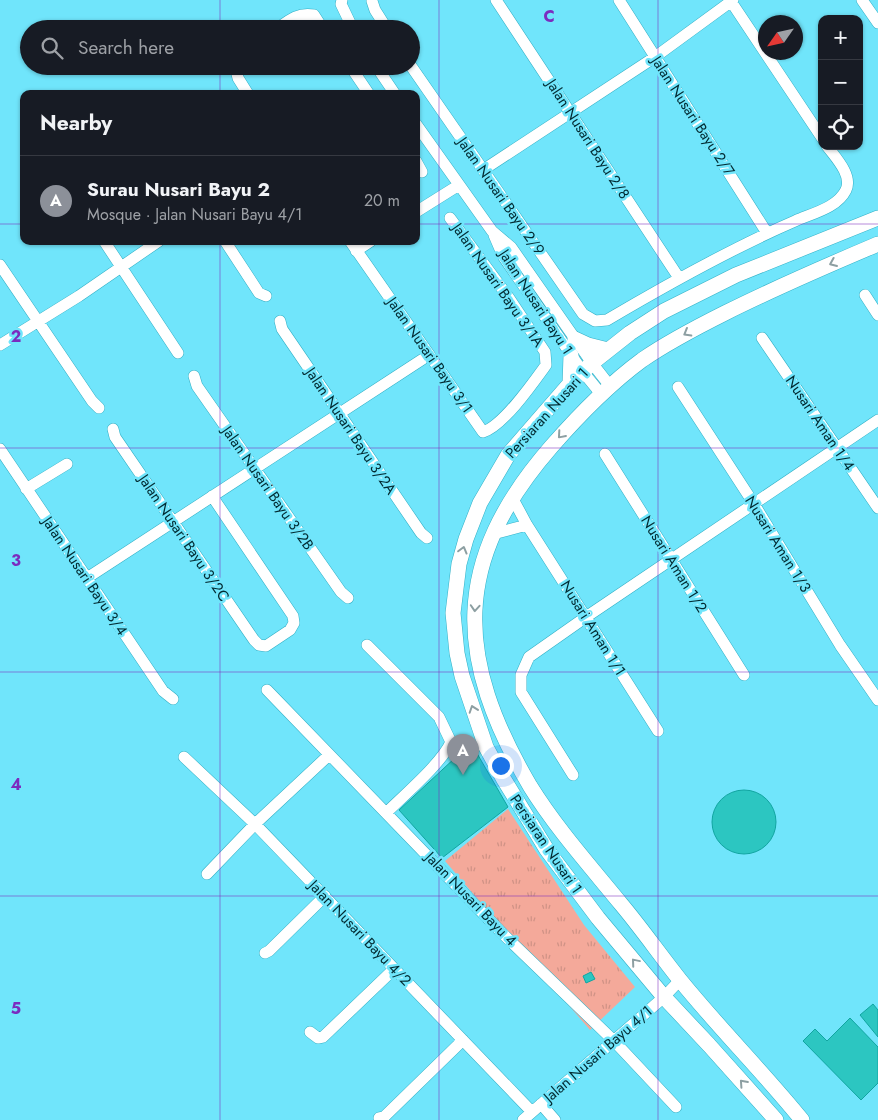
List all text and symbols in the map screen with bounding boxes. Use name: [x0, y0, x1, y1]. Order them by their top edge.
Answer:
text: C: [543, 5, 555, 28]
north arrow: [758, 15, 803, 60]
map controls: [818, 15, 863, 150]
button: +: [818, 15, 863, 60]
search box: [20, 20, 420, 75]
icon: search: [38, 34, 66, 62]
text: Search here: [78, 34, 174, 61]
street label: Jalan Nusari Bayu 2/7: [645, 50, 740, 180]
button: −: [818, 60, 863, 105]
street label: Jalan Nusari Bayu 2/8: [540, 73, 635, 203]
button: locate: [818, 105, 863, 150]
text: Nearby: [40, 108, 112, 138]
street label: Jalan Nusari Bayu 2/9: [451, 131, 550, 259]
text: Surau Nusari Bayu 2: [87, 176, 270, 203]
text: A: [50, 189, 62, 212]
text: 20 m: [364, 189, 400, 212]
text: Mosque · Jalan Nusari Bayu 4/1: [87, 203, 302, 226]
street label: Jalan Nusari Bayu 3/1A: [446, 217, 549, 352]
street label: Jalan Nusari Bayu 1: [493, 243, 578, 359]
one-way arrow: [829, 257, 838, 267]
street label: Jalan Nusari Bayu 3/1: [381, 291, 478, 417]
text: 2: [11, 325, 21, 348]
one-way arrow: [683, 327, 692, 337]
street label: Jalan Nusari Bayu 3/2A: [299, 362, 402, 499]
street label: Persiaran Nusari 1: [500, 363, 594, 463]
street label: Nusari Aman 1/4: [780, 371, 860, 475]
street label: Jalan Nusari Bayu 3/2B: [216, 420, 319, 555]
one-way arrow: [558, 430, 567, 439]
street label: Jalan Nusari Bayu 3/2C: [132, 468, 235, 606]
street label: Nusari Aman 1/3: [739, 491, 817, 597]
street label: Jalan Nusari Bayu 3/4: [36, 511, 133, 640]
street label: Nusari Aman 1/2: [635, 511, 713, 617]
one-way arrow: [457, 546, 468, 554]
text: 3: [11, 549, 21, 572]
street label: Nusari Aman 1/1: [555, 576, 631, 680]
one-way arrow: [470, 604, 481, 612]
one-way arrow: [469, 705, 479, 714]
pin: A: [447, 734, 479, 775]
your location: [488, 753, 514, 779]
text: 4: [10, 773, 22, 796]
street label: Persiaran Nusari 1: [505, 790, 587, 898]
street label: Jalan Nusari Bayu 4: [419, 846, 522, 951]
street label: Jalan Nusari Bayu 4/2: [302, 874, 416, 991]
one-way arrow: [631, 959, 640, 968]
text: 5: [11, 997, 21, 1020]
street label: Jalan Nusari Bayu 4/1: [537, 1000, 657, 1109]
one-way arrow: [740, 1080, 749, 1089]

